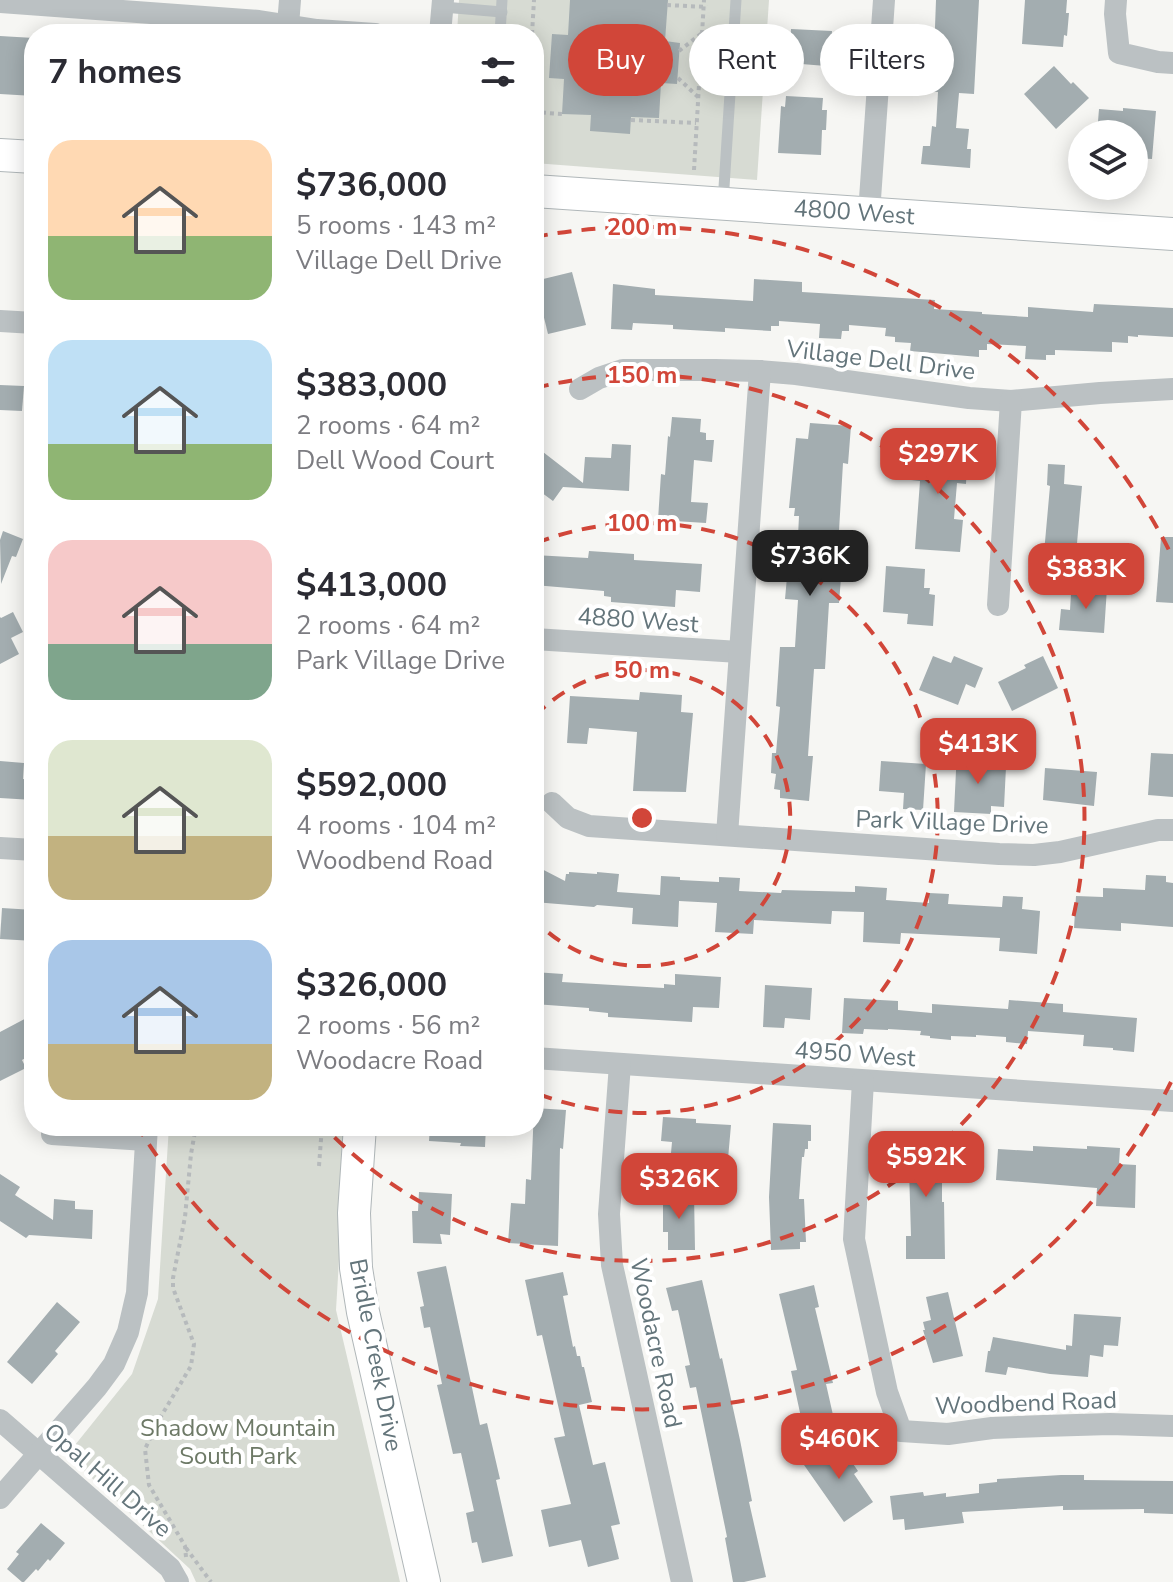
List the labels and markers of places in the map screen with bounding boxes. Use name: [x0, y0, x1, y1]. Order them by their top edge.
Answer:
pin: $297K: [882, 428, 994, 496]
pin: $736K: [754, 530, 866, 598]
pin: $383K: [1030, 543, 1142, 611]
pin: $413K: [922, 718, 1034, 786]
centre of rings: [628, 804, 656, 832]
pin: $592K: [870, 1131, 982, 1199]
pin: $326K: [623, 1153, 735, 1221]
pin: $460K: [783, 1413, 895, 1481]

